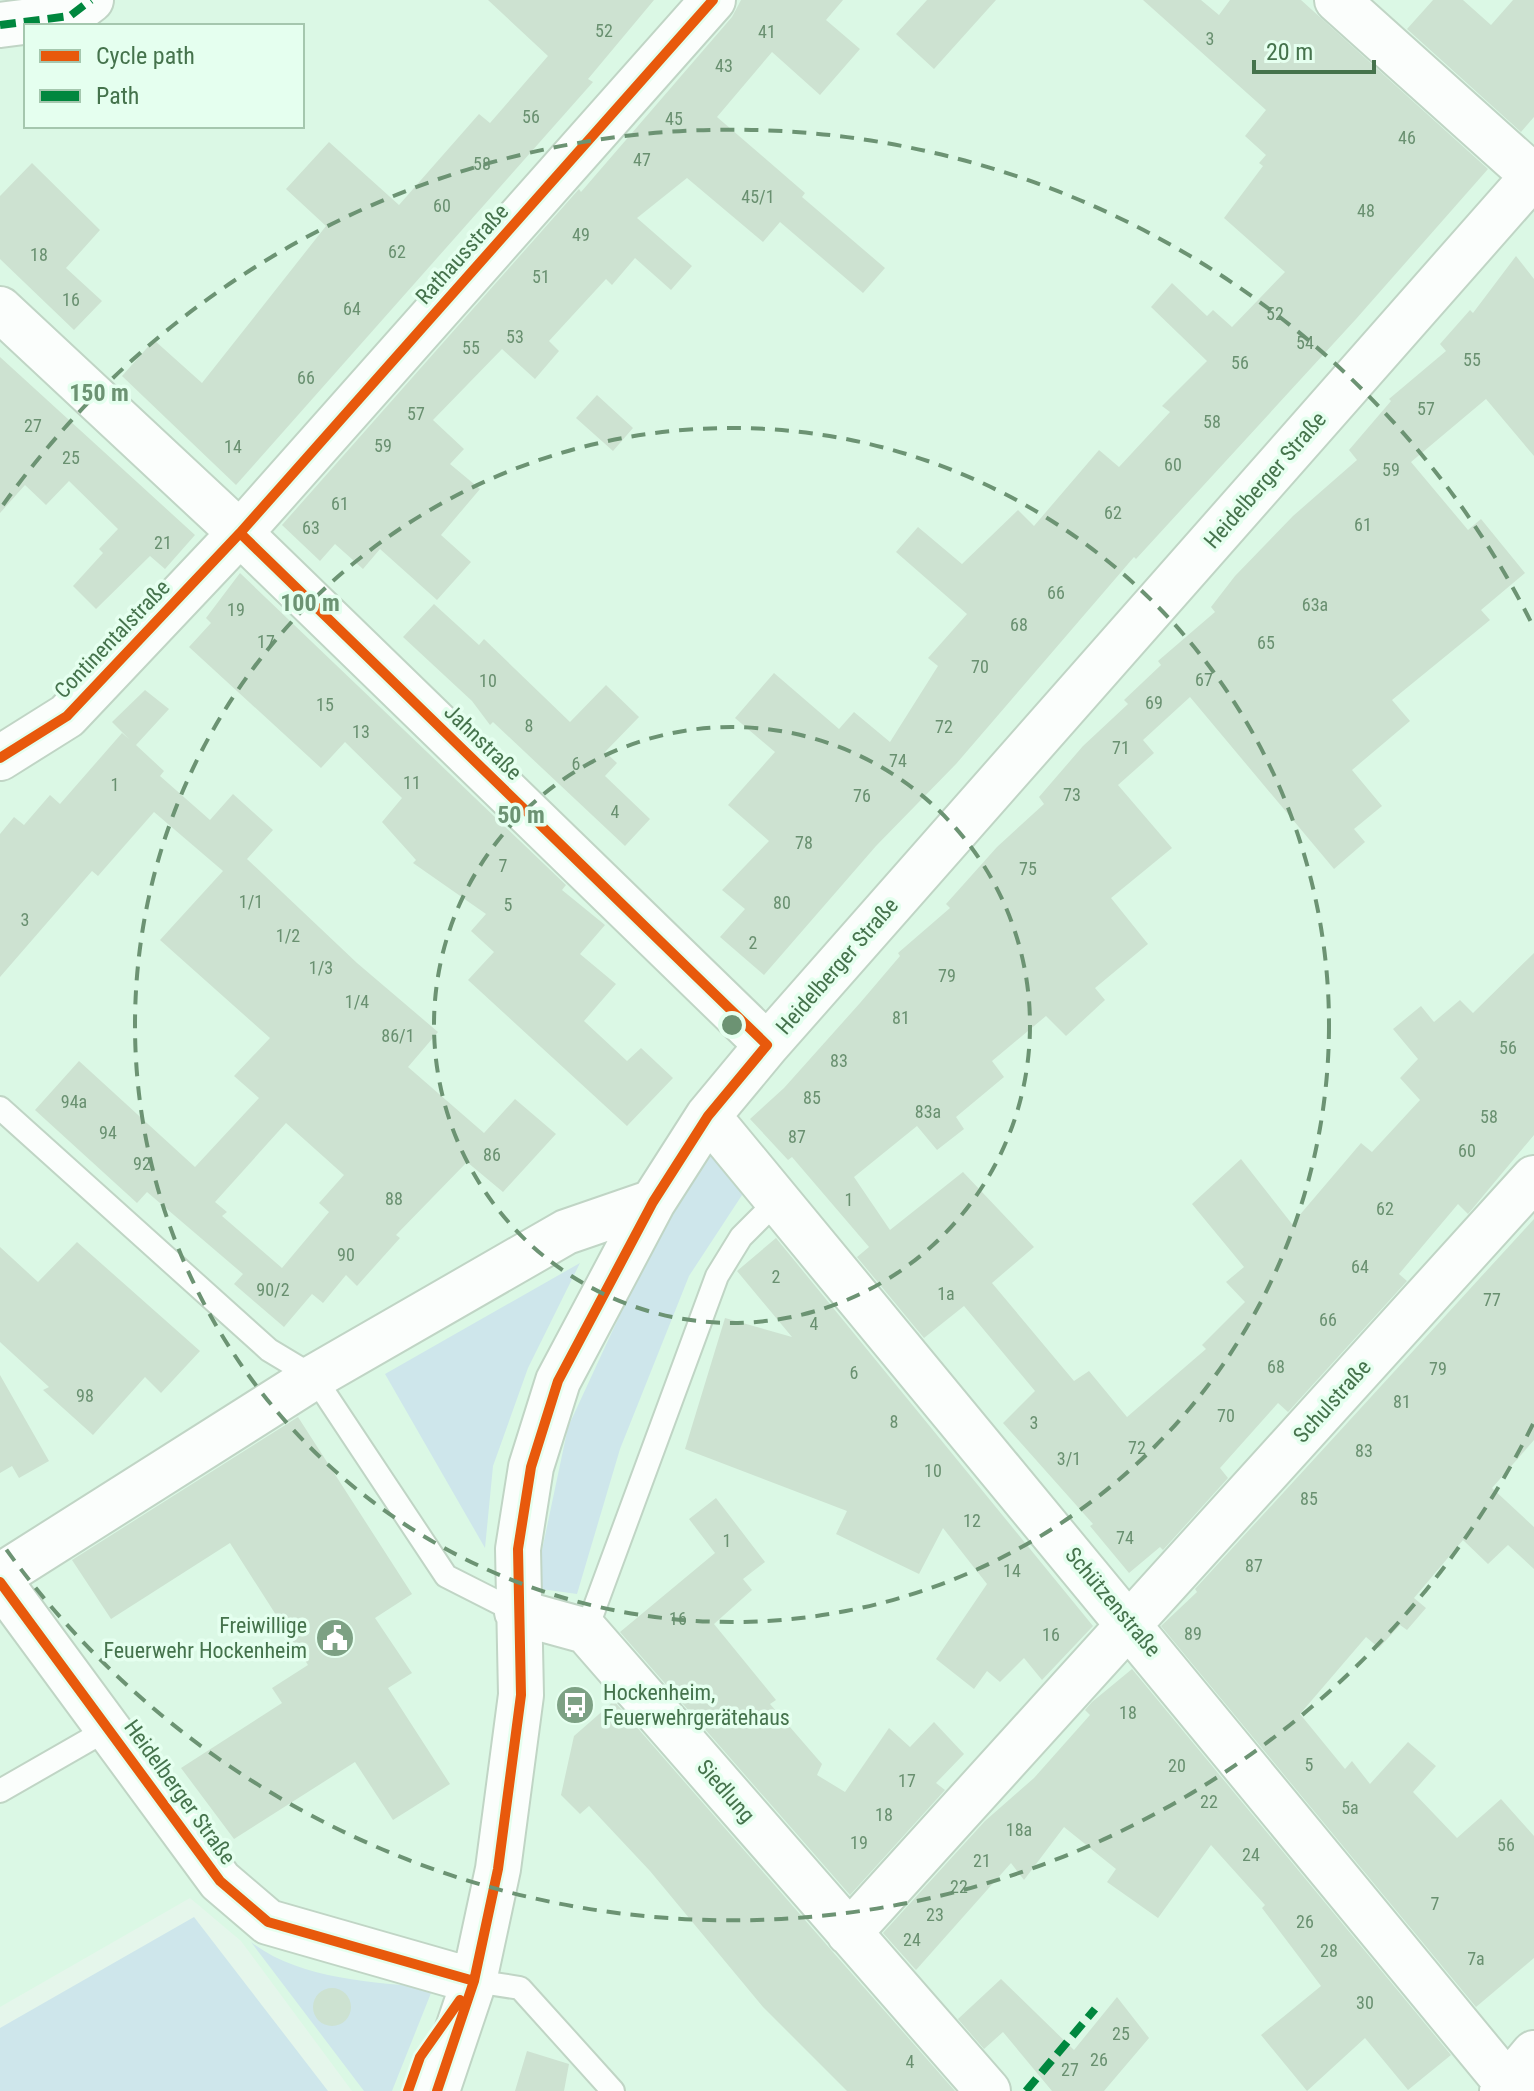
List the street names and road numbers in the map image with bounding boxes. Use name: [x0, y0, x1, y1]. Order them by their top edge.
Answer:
street label: Rathausstraße: [411, 199, 513, 309]
street label: Heidelberger Straße: [1199, 407, 1331, 553]
street label: Continentalstraße: [49, 575, 175, 703]
street label: Jahnstraße: [439, 699, 527, 785]
street label: Heidelberger Straße: [771, 893, 903, 1039]
street label: Schulstraße: [1288, 1354, 1376, 1448]
street label: Schützenstraße: [1060, 1542, 1166, 1662]
street label: Heidelberger Straße: [119, 1715, 241, 1869]
street label: Siedlung: [692, 1755, 760, 1827]

